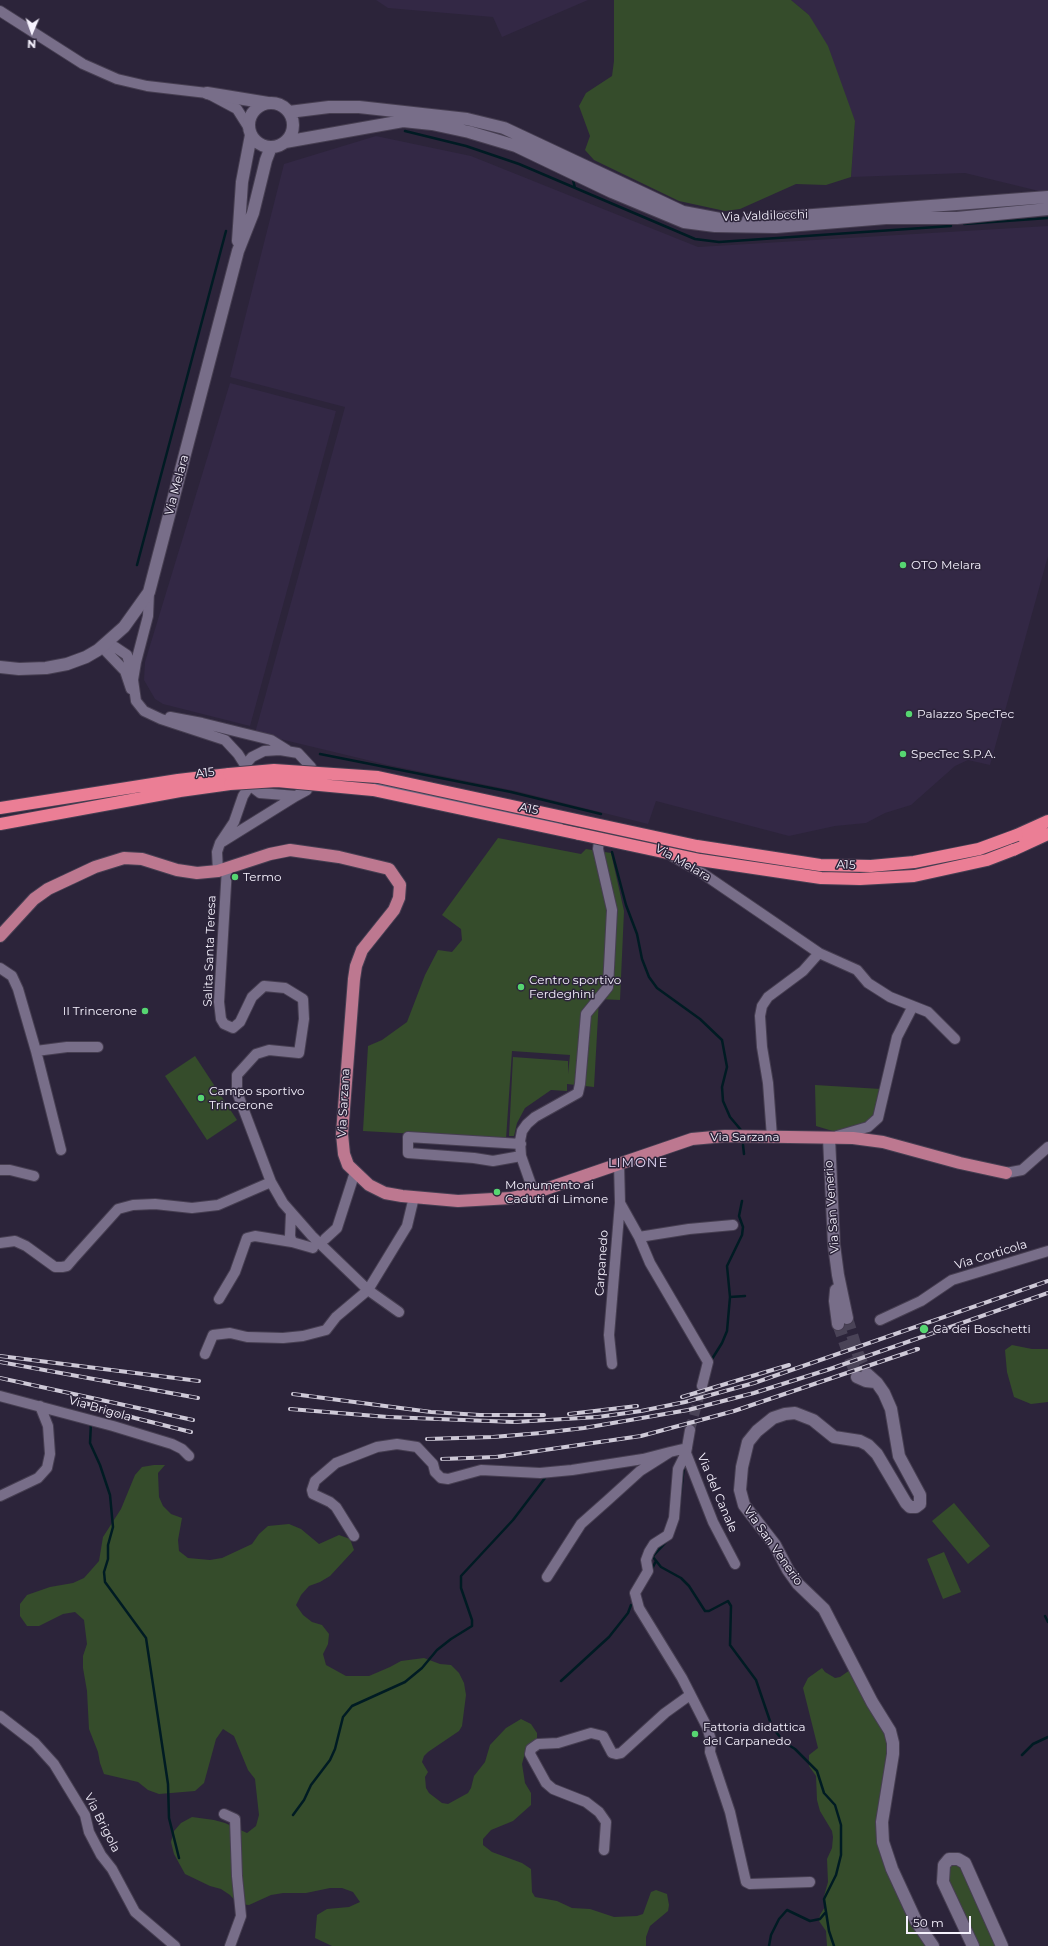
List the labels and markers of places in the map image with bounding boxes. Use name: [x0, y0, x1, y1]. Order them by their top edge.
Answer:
place label: OTO Melara: [911, 558, 981, 572]
marker: OTO Melara: [898, 560, 908, 570]
place label: Palazzo SpecTec: [917, 707, 1014, 721]
marker: Palazzo SpecTec: [904, 709, 914, 719]
place label: SpecTec S.P.A.: [911, 747, 996, 761]
marker: SpecTec S.P.A.: [898, 749, 908, 759]
place label: Termo: [243, 870, 281, 884]
marker: Termo: [230, 872, 240, 882]
place label: Centro sportivo Ferdeghini: [529, 973, 621, 1001]
marker: Centro sportivo Ferdeghini: [516, 982, 526, 992]
place label: Il Trincerone: [63, 1004, 137, 1018]
marker: Il Trincerone: [140, 1006, 150, 1016]
place label: Campo sportivo Trincerone: [209, 1084, 304, 1112]
marker: Campo sportivo Trincerone: [196, 1093, 206, 1103]
place label: Monumento ai Caduti di Limone: [505, 1178, 608, 1206]
marker: Monumento ai Caduti di Limone: [492, 1187, 502, 1197]
place label: Cà dei Boschetti: [933, 1322, 1031, 1336]
marker: Cà dei Boschetti: [918, 1323, 930, 1335]
place label: Fattoria didattica del Carpanedo: [703, 1720, 806, 1748]
marker: Fattoria didattica del Carpanedo: [690, 1729, 700, 1739]

